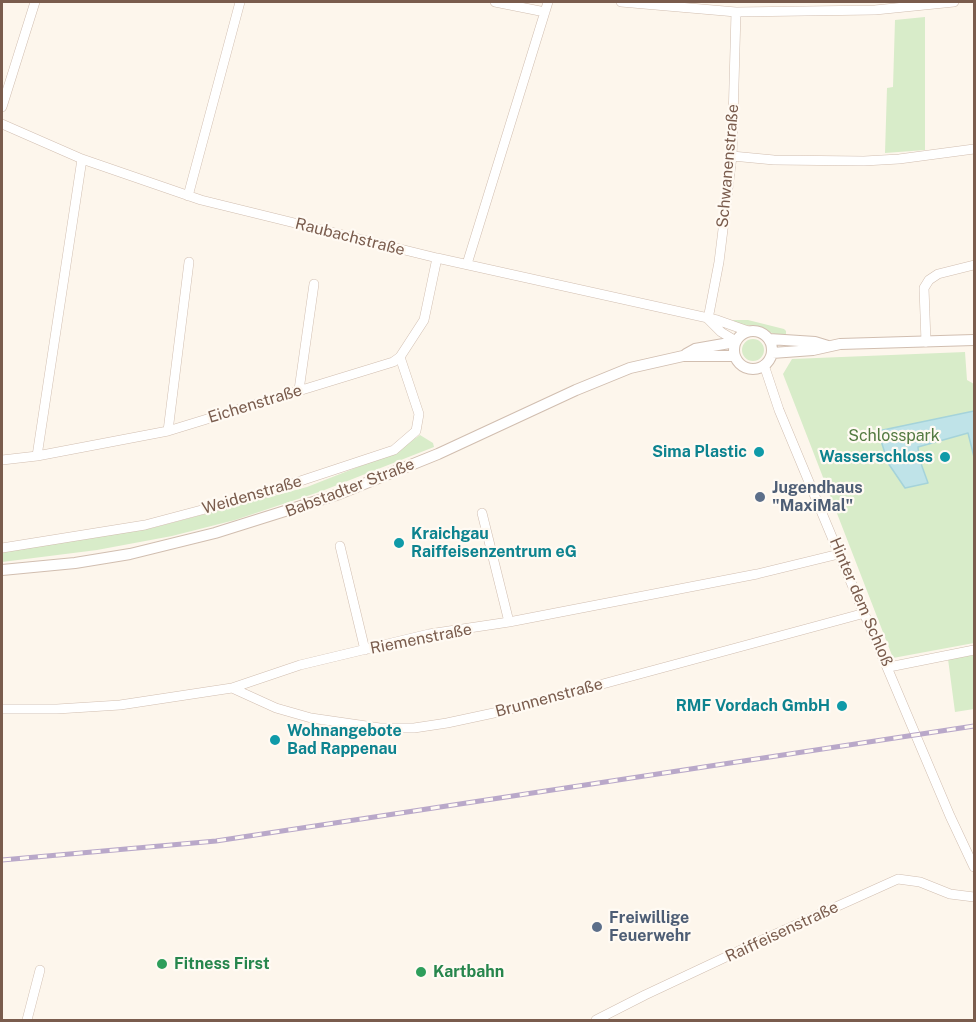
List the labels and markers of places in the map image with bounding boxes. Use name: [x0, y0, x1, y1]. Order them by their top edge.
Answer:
place label: Sima Plastic: [652, 442, 747, 462]
marker: Sima Plastic: [752, 445, 766, 459]
place label: Wasserschloss: [819, 447, 933, 467]
marker: Wasserschloss: [938, 450, 952, 464]
place label: Jugendhaus "MaxiMal": [772, 478, 863, 516]
marker: Jugendhaus "MaxiMal": [753, 490, 767, 504]
place label: Kraichgau Raiffeisenzentrum eG: [411, 524, 577, 562]
marker: Kraichgau Raiffeisenzentrum eG: [392, 536, 406, 550]
place label: RMF Vordach GmbH: [676, 696, 830, 716]
marker: RMF Vordach GmbH: [835, 699, 849, 713]
place label: Wohnangebote Bad Rappenau: [287, 721, 402, 759]
marker: Wohnangebote Bad Rappenau: [268, 733, 282, 747]
place label: Freiwillige Feuerwehr: [609, 908, 691, 946]
marker: Freiwillige Feuerwehr: [590, 920, 604, 934]
place label: Fitness First: [174, 954, 270, 974]
marker: Fitness First: [155, 957, 169, 971]
place label: Kartbahn: [433, 962, 504, 982]
marker: Kartbahn: [414, 965, 428, 979]

